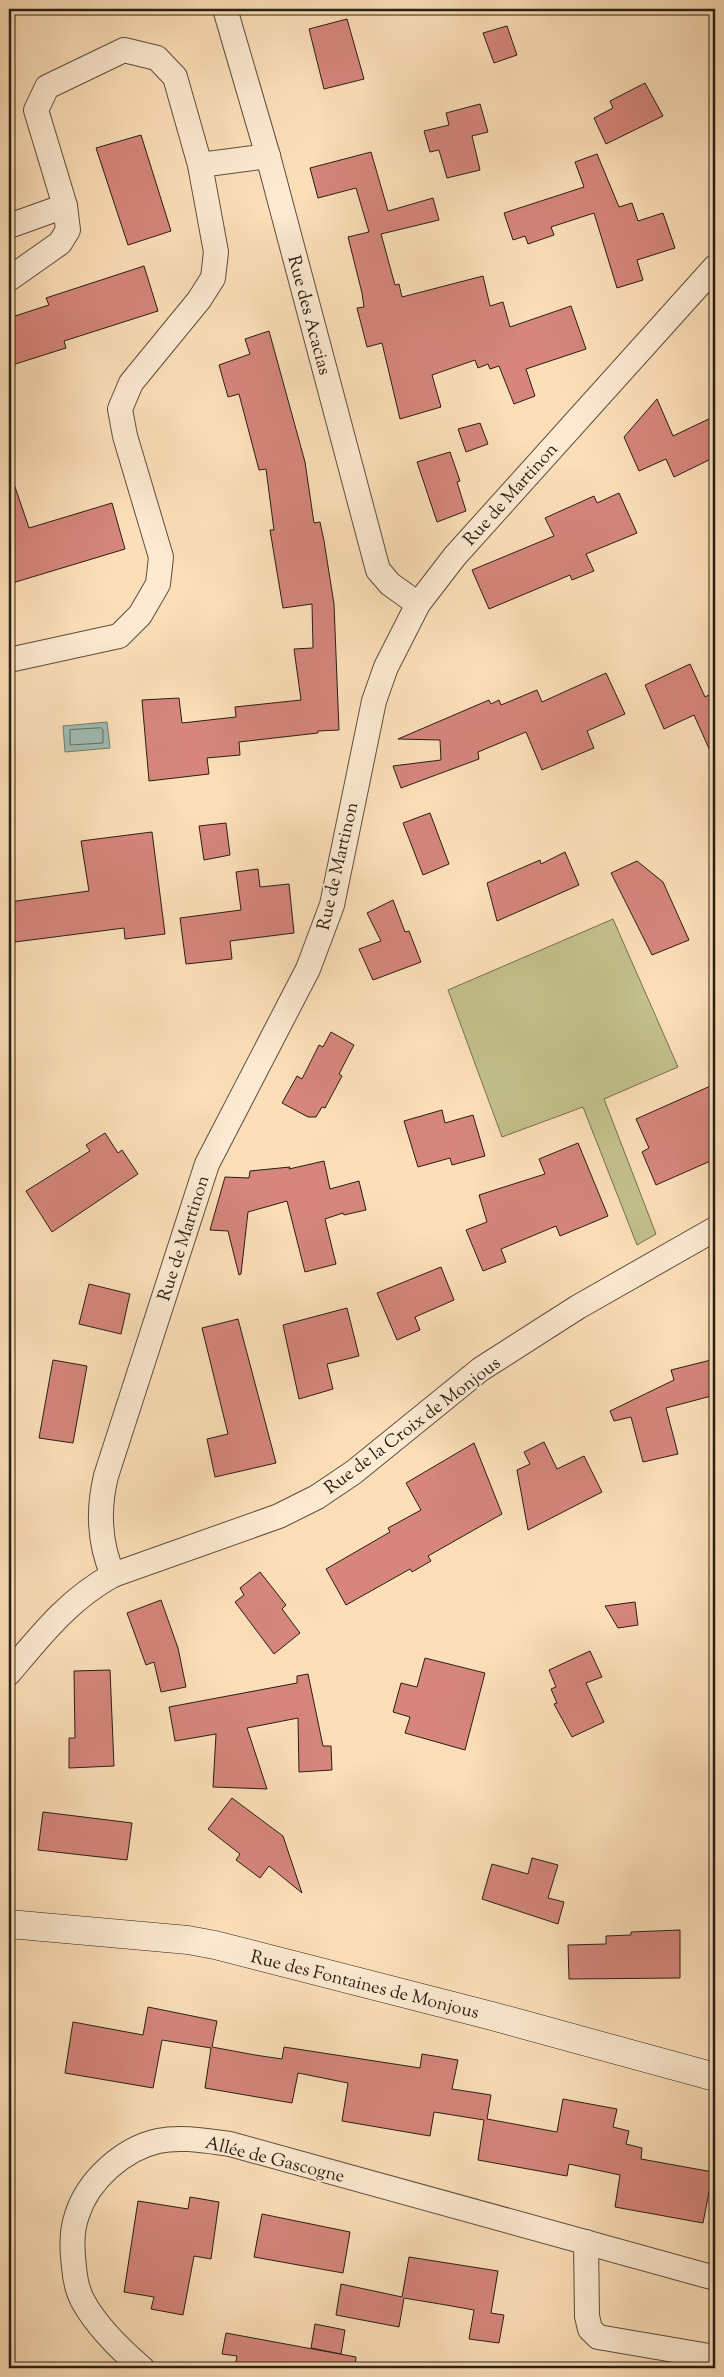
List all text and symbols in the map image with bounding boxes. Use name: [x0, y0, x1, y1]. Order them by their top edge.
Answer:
street label: Rue des Acacias: [280, 253, 337, 378]
street label: Rue de Martinon: [458, 438, 565, 553]
street label: Rue de Martinon: [312, 799, 366, 933]
street label: Rue de Martinon: [152, 1172, 218, 1305]
street label: Rue de la Croix de Monjous: [320, 1352, 507, 1502]
street label: Rue des Fontaines de Monjous: [248, 1945, 481, 2027]
street label: Allée de Gascogne: [202, 2131, 347, 2191]

